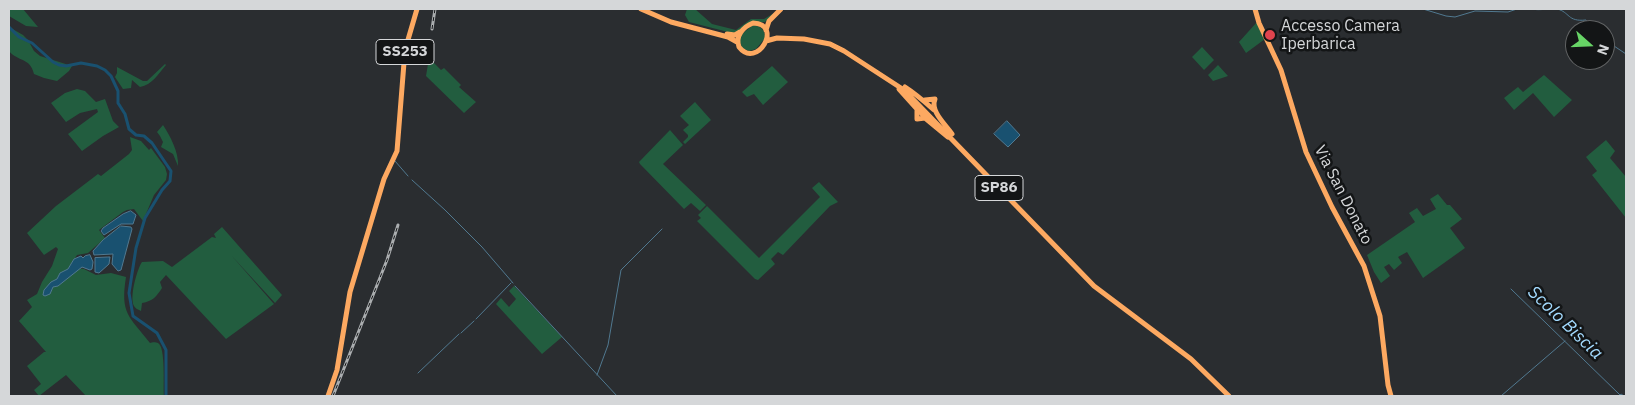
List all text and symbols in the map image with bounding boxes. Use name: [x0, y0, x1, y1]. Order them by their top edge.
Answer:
place label: Accesso Camera Iperbarica: [1281, 16, 1400, 54]
north arrow: [1565, 20, 1615, 70]
marker: Accesso Camera Iperbarica: [1263, 28, 1277, 42]
road number: SS253: [376, 40, 434, 64]
text: N: [1593, 42, 1613, 58]
street label: Via San Donato: [1310, 142, 1376, 248]
road number: SP86: [975, 176, 1023, 200]
water label: Scolo Biscia: [1523, 282, 1607, 364]

